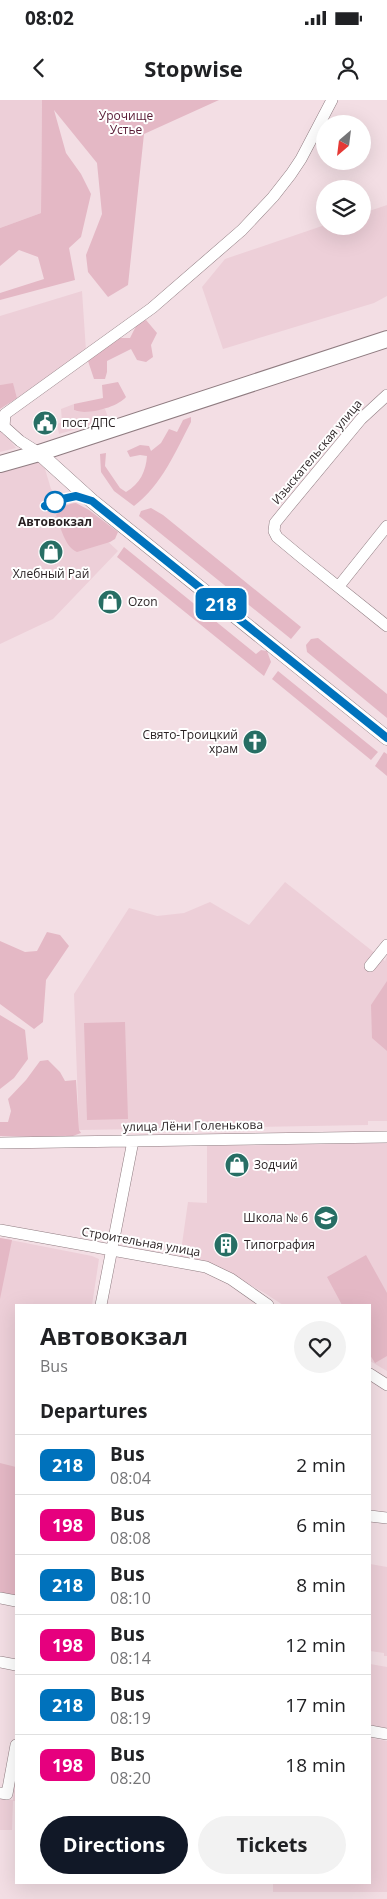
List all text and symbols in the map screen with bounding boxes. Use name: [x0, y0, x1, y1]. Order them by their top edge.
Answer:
text: 08:02: [25, 5, 74, 31]
text: Stopwise: [144, 53, 243, 83]
icon: back: [25, 54, 53, 82]
icon: person: [334, 54, 362, 82]
park label: Урочище Устье: [99, 107, 153, 138]
north arrow: [316, 115, 371, 170]
map controls: [316, 115, 371, 235]
button: layers: [316, 180, 371, 235]
street label: Изыскательская улица: [268, 396, 366, 508]
public building icon: пост ДПС: [32, 410, 58, 436]
place label: пост ДПС: [62, 414, 116, 431]
marker: Автовокзал: [44, 491, 66, 513]
place label: Автовокзал: [18, 513, 92, 530]
shop icon: Хлебный Рай: [38, 539, 64, 565]
place label: Хлебный Рай: [13, 565, 89, 582]
line badge: 218: [192, 588, 250, 620]
shop icon: Ozon: [97, 589, 123, 615]
text: 218: [206, 592, 236, 616]
place label: Ozon: [128, 593, 158, 610]
place label: Свято-Троицкий храм: [142, 726, 238, 757]
church icon: Свято-Троицкий храм: [242, 729, 268, 755]
street label: улица Лёни Голенькова: [123, 1116, 263, 1135]
shop icon: Зодчий: [224, 1152, 250, 1178]
place label: Зодчий: [254, 1156, 298, 1173]
school or university icon: Школа № 6: [313, 1205, 339, 1231]
place label: Школа № 6: [243, 1209, 308, 1226]
street label: Строительная улица: [80, 1223, 202, 1260]
building icon: Типография: [213, 1232, 239, 1258]
place label: Типография: [244, 1236, 315, 1253]
text: Автовокзал: [40, 1319, 188, 1352]
button: heart: [294, 1321, 346, 1373]
text: Bus: [40, 1355, 68, 1377]
text: Departures: [40, 1398, 147, 1424]
text: Bus: [110, 1441, 145, 1467]
text: 2 min: [296, 1452, 346, 1478]
text: 218: [52, 1453, 83, 1477]
text: 08:04: [110, 1467, 151, 1489]
text: Bus: [110, 1501, 145, 1527]
text: 6 min: [296, 1512, 346, 1538]
text: 198: [52, 1513, 83, 1537]
text: 08:08: [110, 1527, 151, 1549]
text: Bus: [110, 1561, 145, 1587]
text: 8 min: [296, 1572, 346, 1598]
text: 218: [52, 1573, 83, 1597]
text: 08:10: [110, 1587, 151, 1609]
text: Bus: [110, 1621, 145, 1647]
text: 12 min: [285, 1632, 346, 1658]
text: 198: [52, 1633, 83, 1657]
text: 08:14: [110, 1647, 151, 1669]
text: Bus: [110, 1681, 145, 1707]
text: 17 min: [285, 1692, 346, 1718]
text: 218: [52, 1693, 83, 1717]
text: 08:19: [110, 1707, 151, 1729]
text: Bus: [110, 1741, 145, 1767]
text: 18 min: [285, 1752, 346, 1778]
text: 198: [52, 1753, 83, 1777]
text: 08:20: [110, 1767, 151, 1789]
button: Directions: [40, 1816, 188, 1874]
button: Tickets: [198, 1816, 346, 1874]

